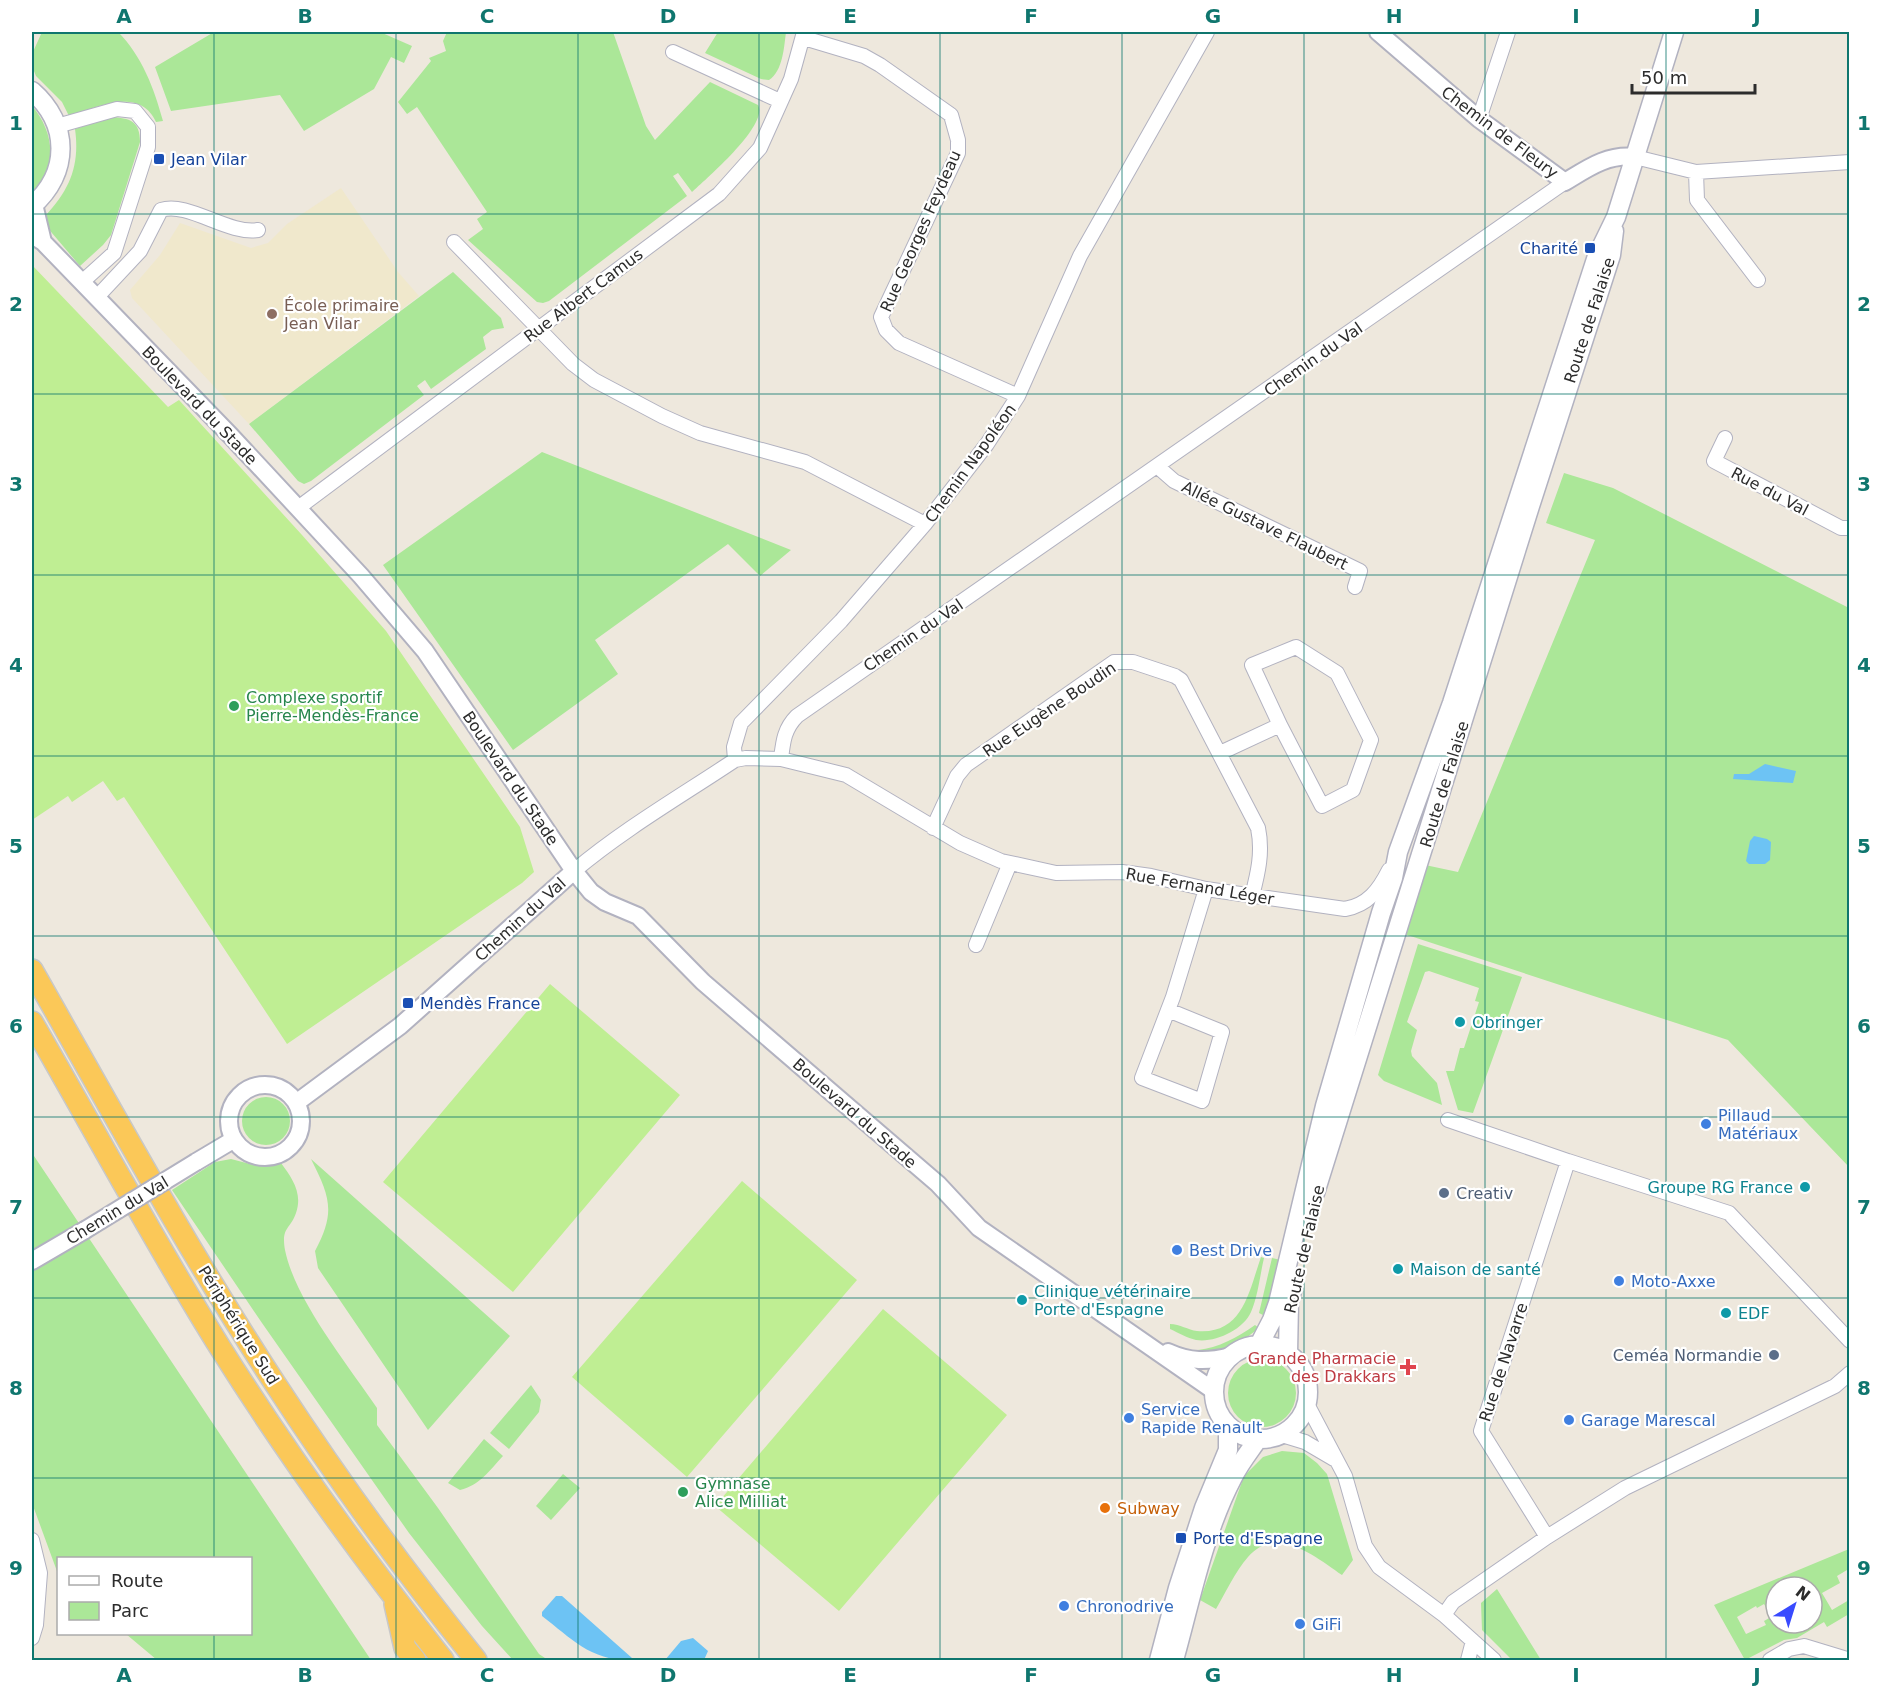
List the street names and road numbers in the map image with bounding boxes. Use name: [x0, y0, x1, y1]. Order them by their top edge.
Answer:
street label: Chemin de Fleury: [1438, 82, 1562, 182]
street label: Rue Georges Feydeau: [876, 147, 965, 315]
street label: Rue Albert Camus: [520, 245, 646, 346]
street label: Route de Falaise: [1560, 255, 1619, 385]
street label: Chemin du Val: [1260, 318, 1366, 400]
street label: Boulevard du Stade: [138, 342, 261, 469]
street label: Chemin Napoléon: [921, 400, 1020, 526]
street label: Rue du Val: [1728, 463, 1812, 520]
street label: Allée Gustave Flaubert: [1179, 477, 1351, 574]
street label: Chemin du Val: [860, 595, 967, 676]
street label: Rue Eugène Boudin: [979, 658, 1119, 761]
street label: Boulevard du Stade: [459, 708, 563, 849]
street label: Route de Falaise: [1416, 719, 1473, 850]
street label: Rue Fernand Léger: [1124, 864, 1276, 909]
street label: Chemin du Val: [471, 874, 570, 965]
street label: Boulevard du Stade: [789, 1055, 920, 1172]
street label: Chemin du Val: [63, 1172, 172, 1248]
street label: Route de Falaise: [1280, 1183, 1328, 1315]
street label: Périphérique Sud: [194, 1262, 283, 1388]
street label: Rue de Navarre: [1475, 1300, 1532, 1424]

